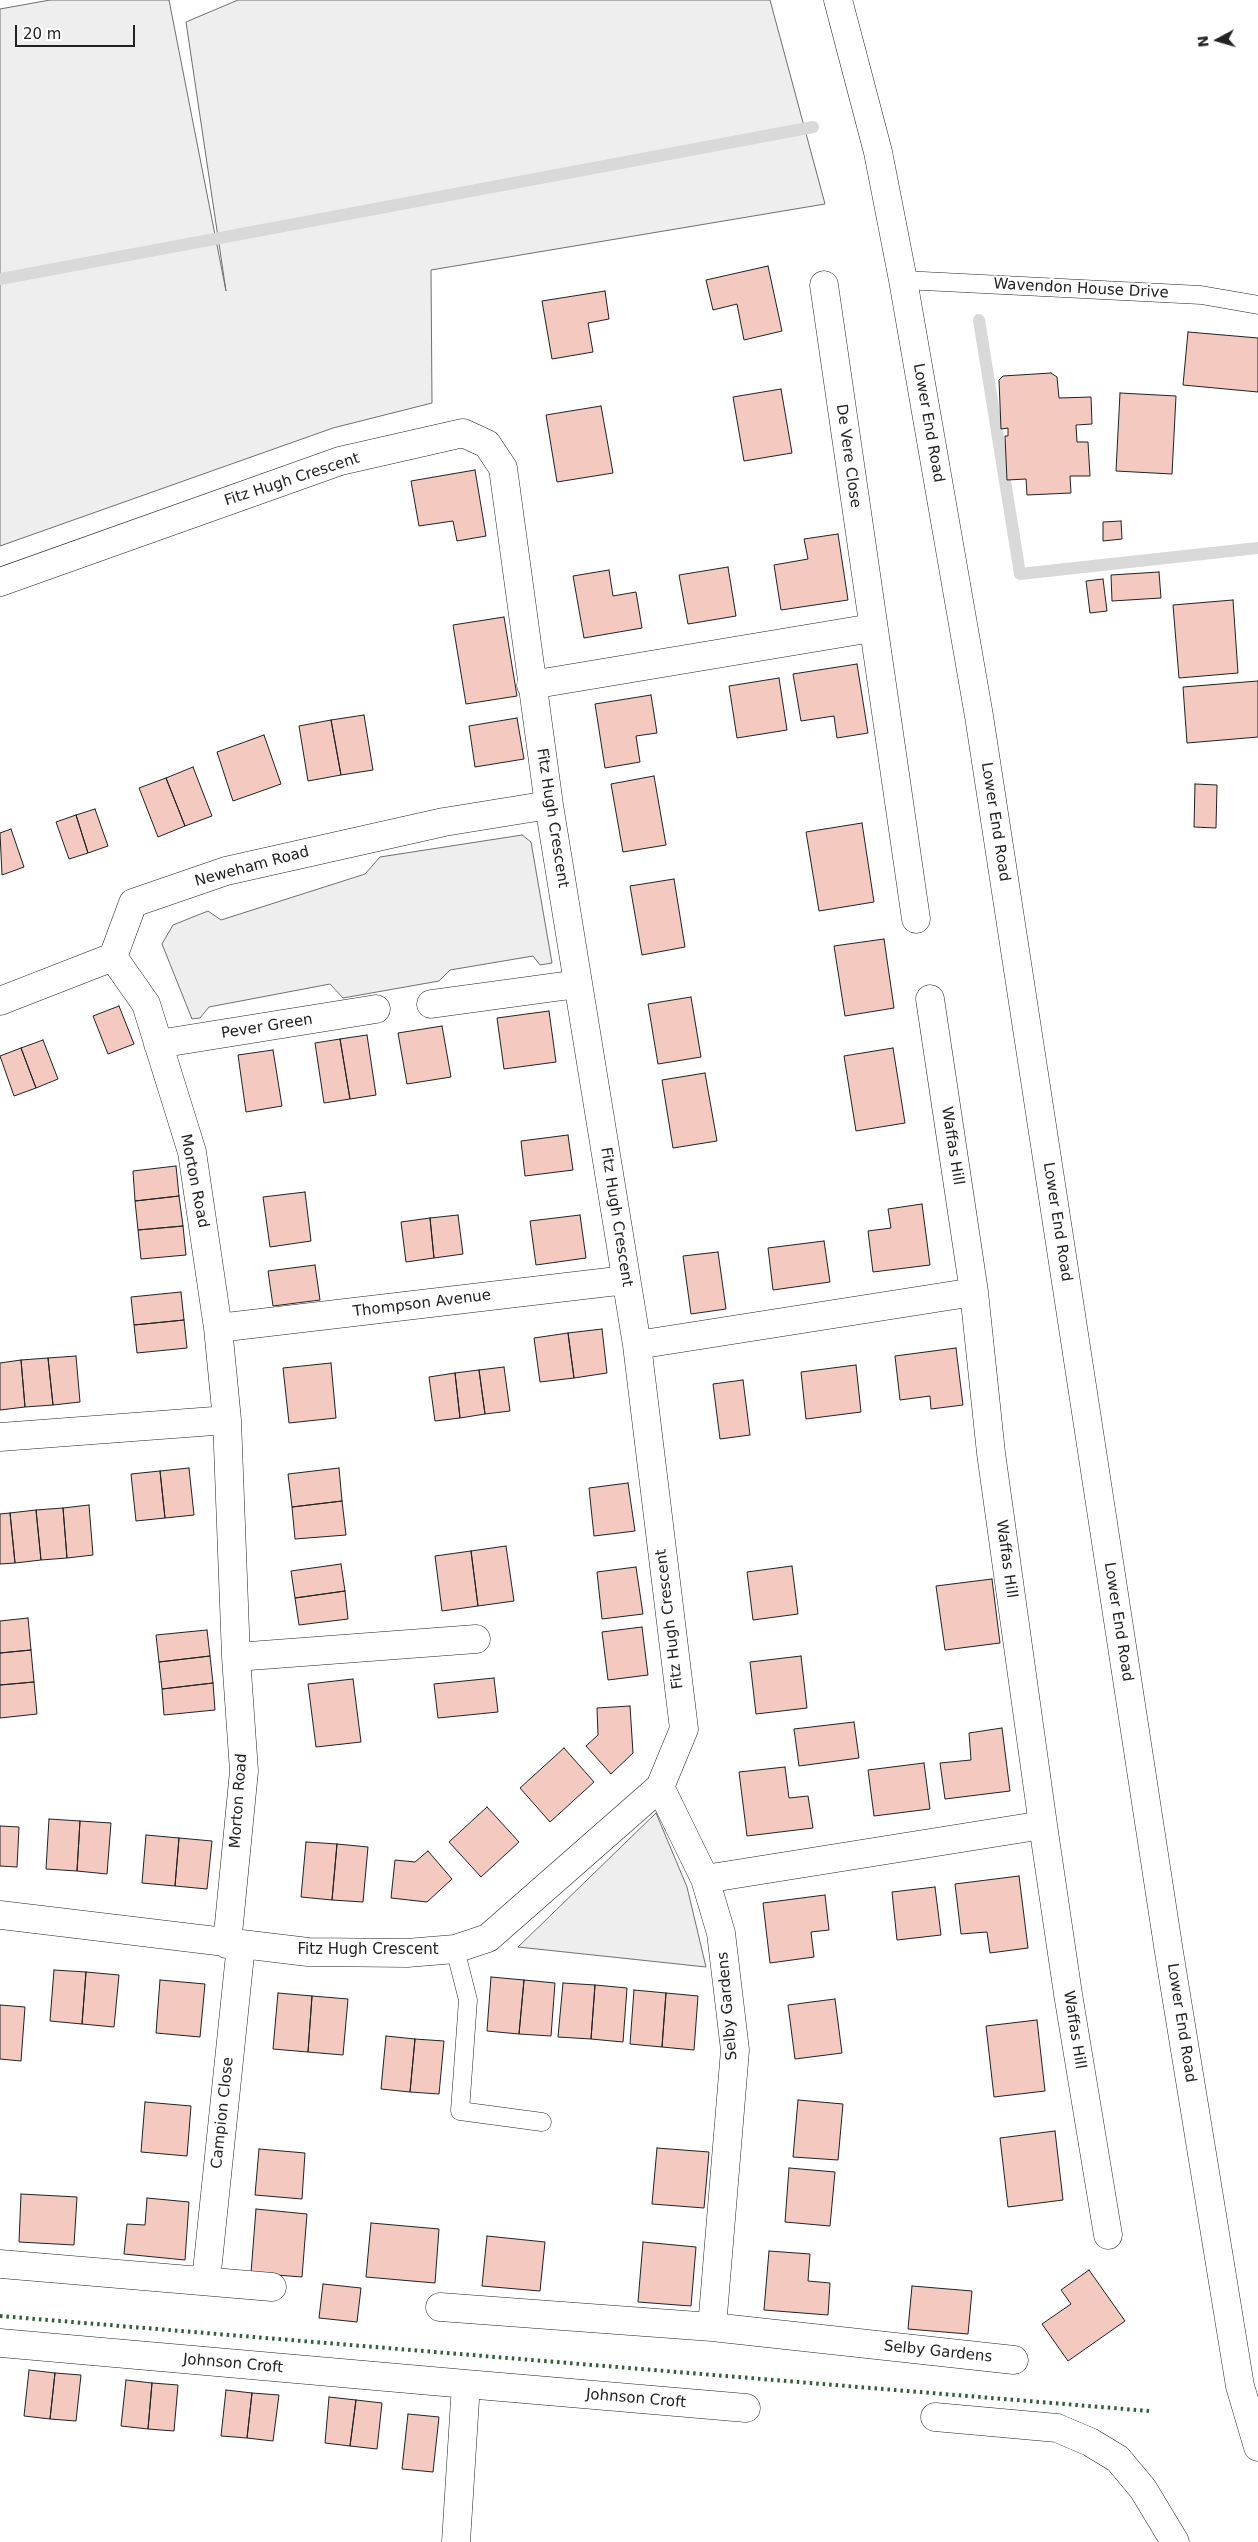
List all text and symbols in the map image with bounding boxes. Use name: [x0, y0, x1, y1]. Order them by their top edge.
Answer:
scale bar: [18, 15, 138, 47]
north arrow: [1193, 15, 1243, 65]
text: 20 m: [23, 25, 61, 43]
text: N: [1195, 35, 1212, 48]
street label: Wavendon House Drive: [993, 275, 1169, 303]
street label: Lower End Road: [909, 362, 947, 484]
street label: De Vere Close: [832, 403, 864, 509]
street label: Fitz Hugh Crescent: [222, 450, 362, 510]
street label: Fitz Hugh Crescent: [532, 747, 572, 889]
street label: Lower End Road: [977, 761, 1013, 883]
street label: Neweham Road: [193, 843, 311, 891]
street label: Pever Green: [220, 1011, 314, 1043]
street label: Waffas Hill: [937, 1106, 967, 1186]
street label: Morton Road: [176, 1133, 212, 1229]
street label: Fitz Hugh Crescent: [596, 1146, 636, 1288]
street label: Lower End Road: [1039, 1161, 1075, 1283]
street label: Thompson Avenue: [352, 1287, 492, 1321]
street label: Waffas Hill: [992, 1519, 1020, 1599]
street label: Fitz Hugh Crescent: [652, 1548, 688, 1690]
street label: Lower End Road: [1100, 1561, 1136, 1683]
street label: Morton Road: [227, 1753, 251, 1849]
street label: Fitz Hugh Crescent: [297, 1941, 439, 1959]
street label: Selby Gardens: [714, 1951, 742, 2061]
street label: Lower End Road: [1163, 1962, 1199, 2084]
street label: Waffas Hill: [1059, 1990, 1089, 2070]
street label: Campion Close: [208, 2056, 238, 2170]
street label: Selby Gardens: [883, 2337, 993, 2367]
street label: Johnson Croft: [182, 2351, 284, 2377]
street label: Johnson Croft: [585, 2386, 687, 2412]

